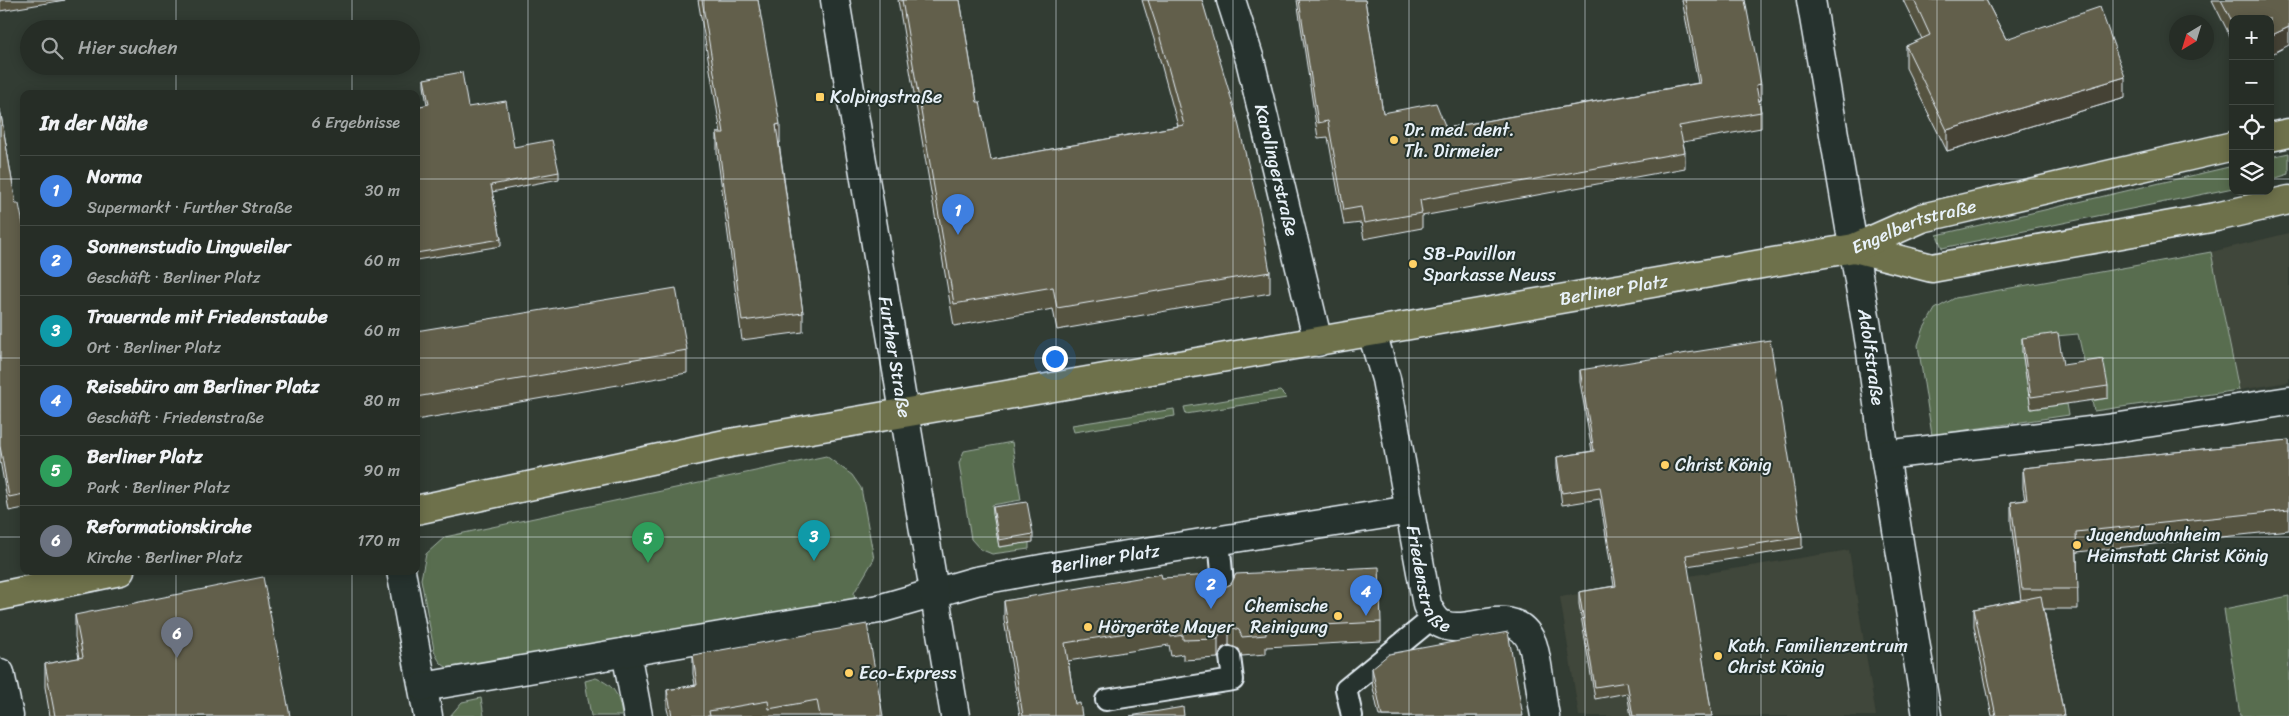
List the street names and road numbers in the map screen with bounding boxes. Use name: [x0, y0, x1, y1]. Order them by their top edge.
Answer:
street label: Karolingerstraße: [1245, 101, 1308, 240]
street label: Engelbertstraße: [1846, 190, 1980, 263]
street label: Berliner Platz: [1557, 264, 1671, 315]
street label: Further Straße: [869, 294, 921, 420]
street label: Adolfstraße: [1848, 305, 1894, 407]
street label: Friedenstraße: [1397, 523, 1455, 642]
street label: Berliner Platz: [1049, 534, 1163, 583]

